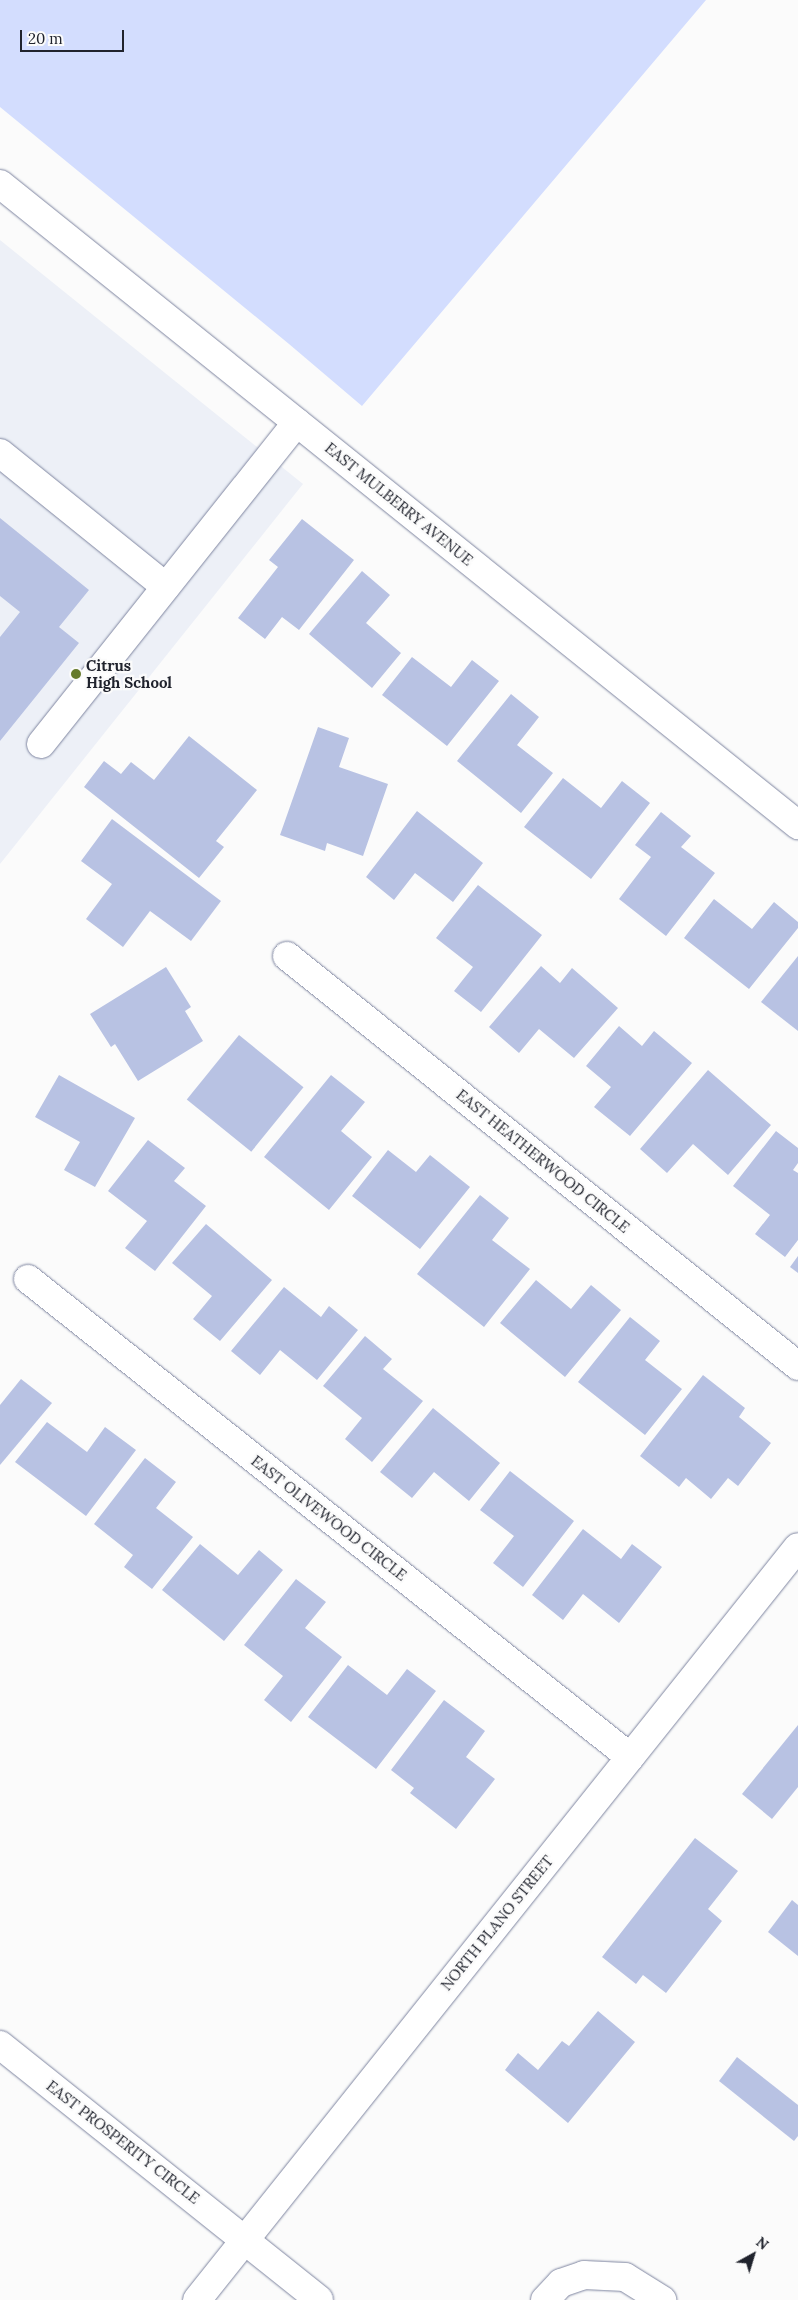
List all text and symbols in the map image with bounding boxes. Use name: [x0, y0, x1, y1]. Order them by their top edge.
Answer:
scale bar: [22, 20, 126, 52]
text: 20 m: [28, 29, 63, 48]
street label: EAST MULBERRY AVENUE: [321, 439, 477, 569]
place label: Citrus High School: [86, 656, 172, 691]
marker: Citrus High School: [70, 668, 82, 680]
street label: EAST HEATHERWOOD CIRCLE: [453, 1086, 633, 1236]
street label: EAST OLIVEWOOD CIRCLE: [248, 1452, 410, 1584]
street label: NORTH PLANO STREET: [437, 1852, 557, 1994]
street label: EAST PROSPERITY CIRCLE: [43, 2077, 203, 2207]
north arrow: [728, 2230, 778, 2280]
text: N: [753, 2233, 772, 2254]

